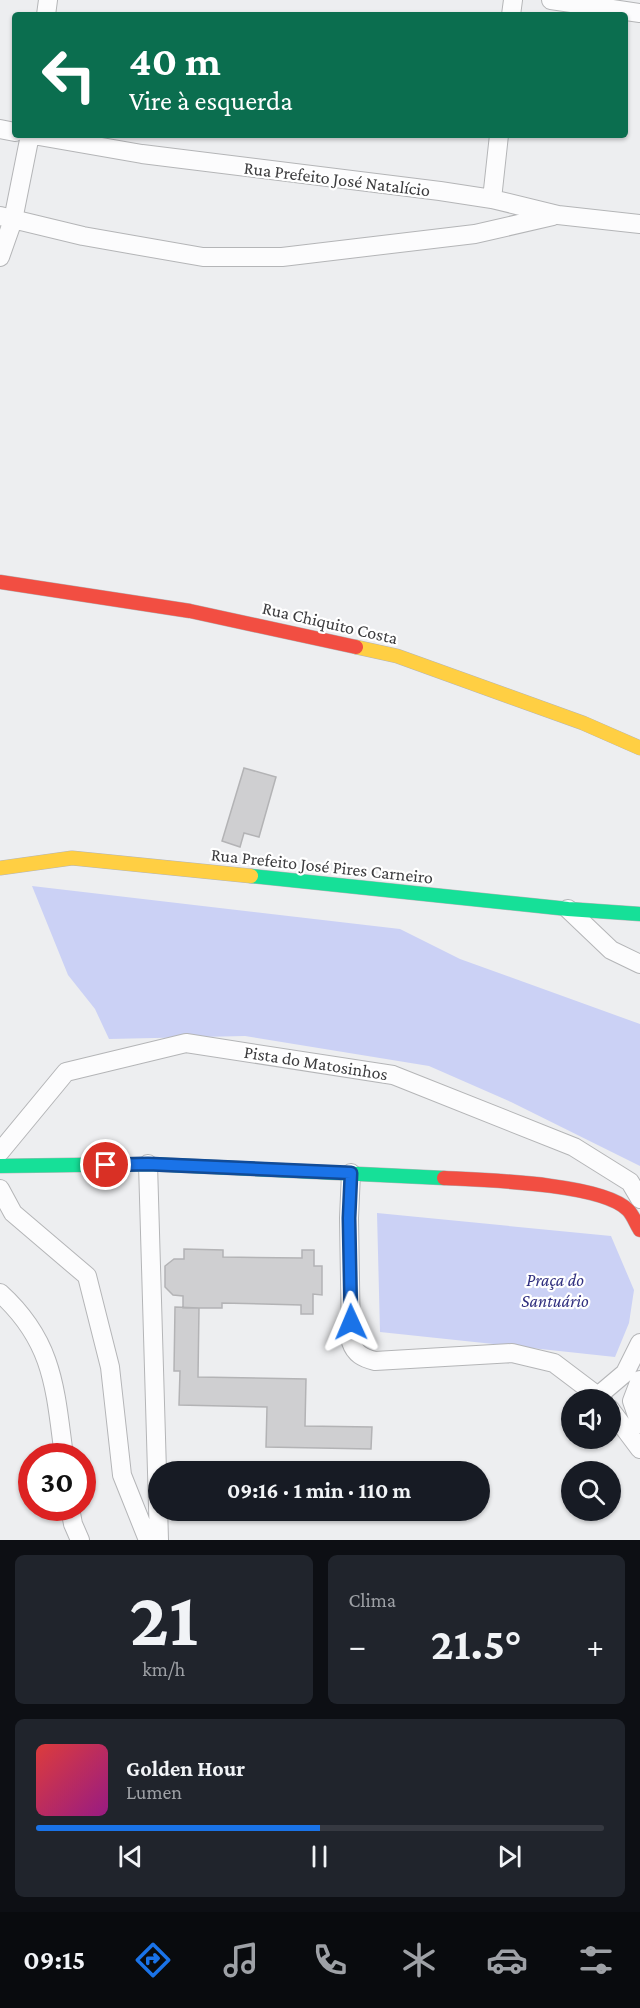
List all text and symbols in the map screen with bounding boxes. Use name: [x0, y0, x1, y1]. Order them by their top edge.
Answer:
icon: left: [30, 36, 108, 114]
text: 40 m: [129, 37, 221, 84]
text: Vire à esquerda: [129, 86, 293, 116]
street label: Rua Prefeito José Natalício: [243, 158, 431, 200]
street label: Rua Chiquito Costa: [260, 598, 400, 648]
street label: Rua Prefeito José Pires Carneiro: [210, 844, 434, 888]
street label: Pista do Matosinhos: [243, 1042, 389, 1084]
pin: [80, 1139, 131, 1190]
icon: arrive: [89, 1148, 122, 1181]
park label: Praça do Santuário: [521, 1270, 589, 1311]
position arrow: [319, 1290, 383, 1354]
map controls: [561, 1389, 621, 1521]
button: sound: [561, 1389, 621, 1449]
speed limit sign: 30: [18, 1443, 96, 1521]
button: search: [561, 1461, 621, 1521]
text: 09:16 · 1 min · 110 m: [227, 1478, 411, 1503]
text: 21: [129, 1575, 198, 1662]
text: Clima: [349, 1589, 396, 1611]
text: 21.5°: [431, 1619, 522, 1669]
text: −: [349, 1627, 366, 1664]
text: +: [587, 1627, 604, 1664]
text: km/h: [142, 1658, 185, 1680]
text: Golden Hour: [126, 1756, 245, 1781]
text: Lumen: [126, 1781, 182, 1803]
icon: previous: [114, 1840, 147, 1873]
icon: pause: [303, 1840, 336, 1873]
icon: next: [493, 1840, 526, 1873]
icon: directions: [132, 1939, 174, 1981]
icon: music: [220, 1939, 262, 1981]
icon: phone: [309, 1939, 351, 1981]
icon: climate: [398, 1939, 440, 1981]
icon: car: [486, 1939, 528, 1981]
icon: filters: [575, 1939, 617, 1981]
text: 09:15: [23, 1945, 85, 1975]

